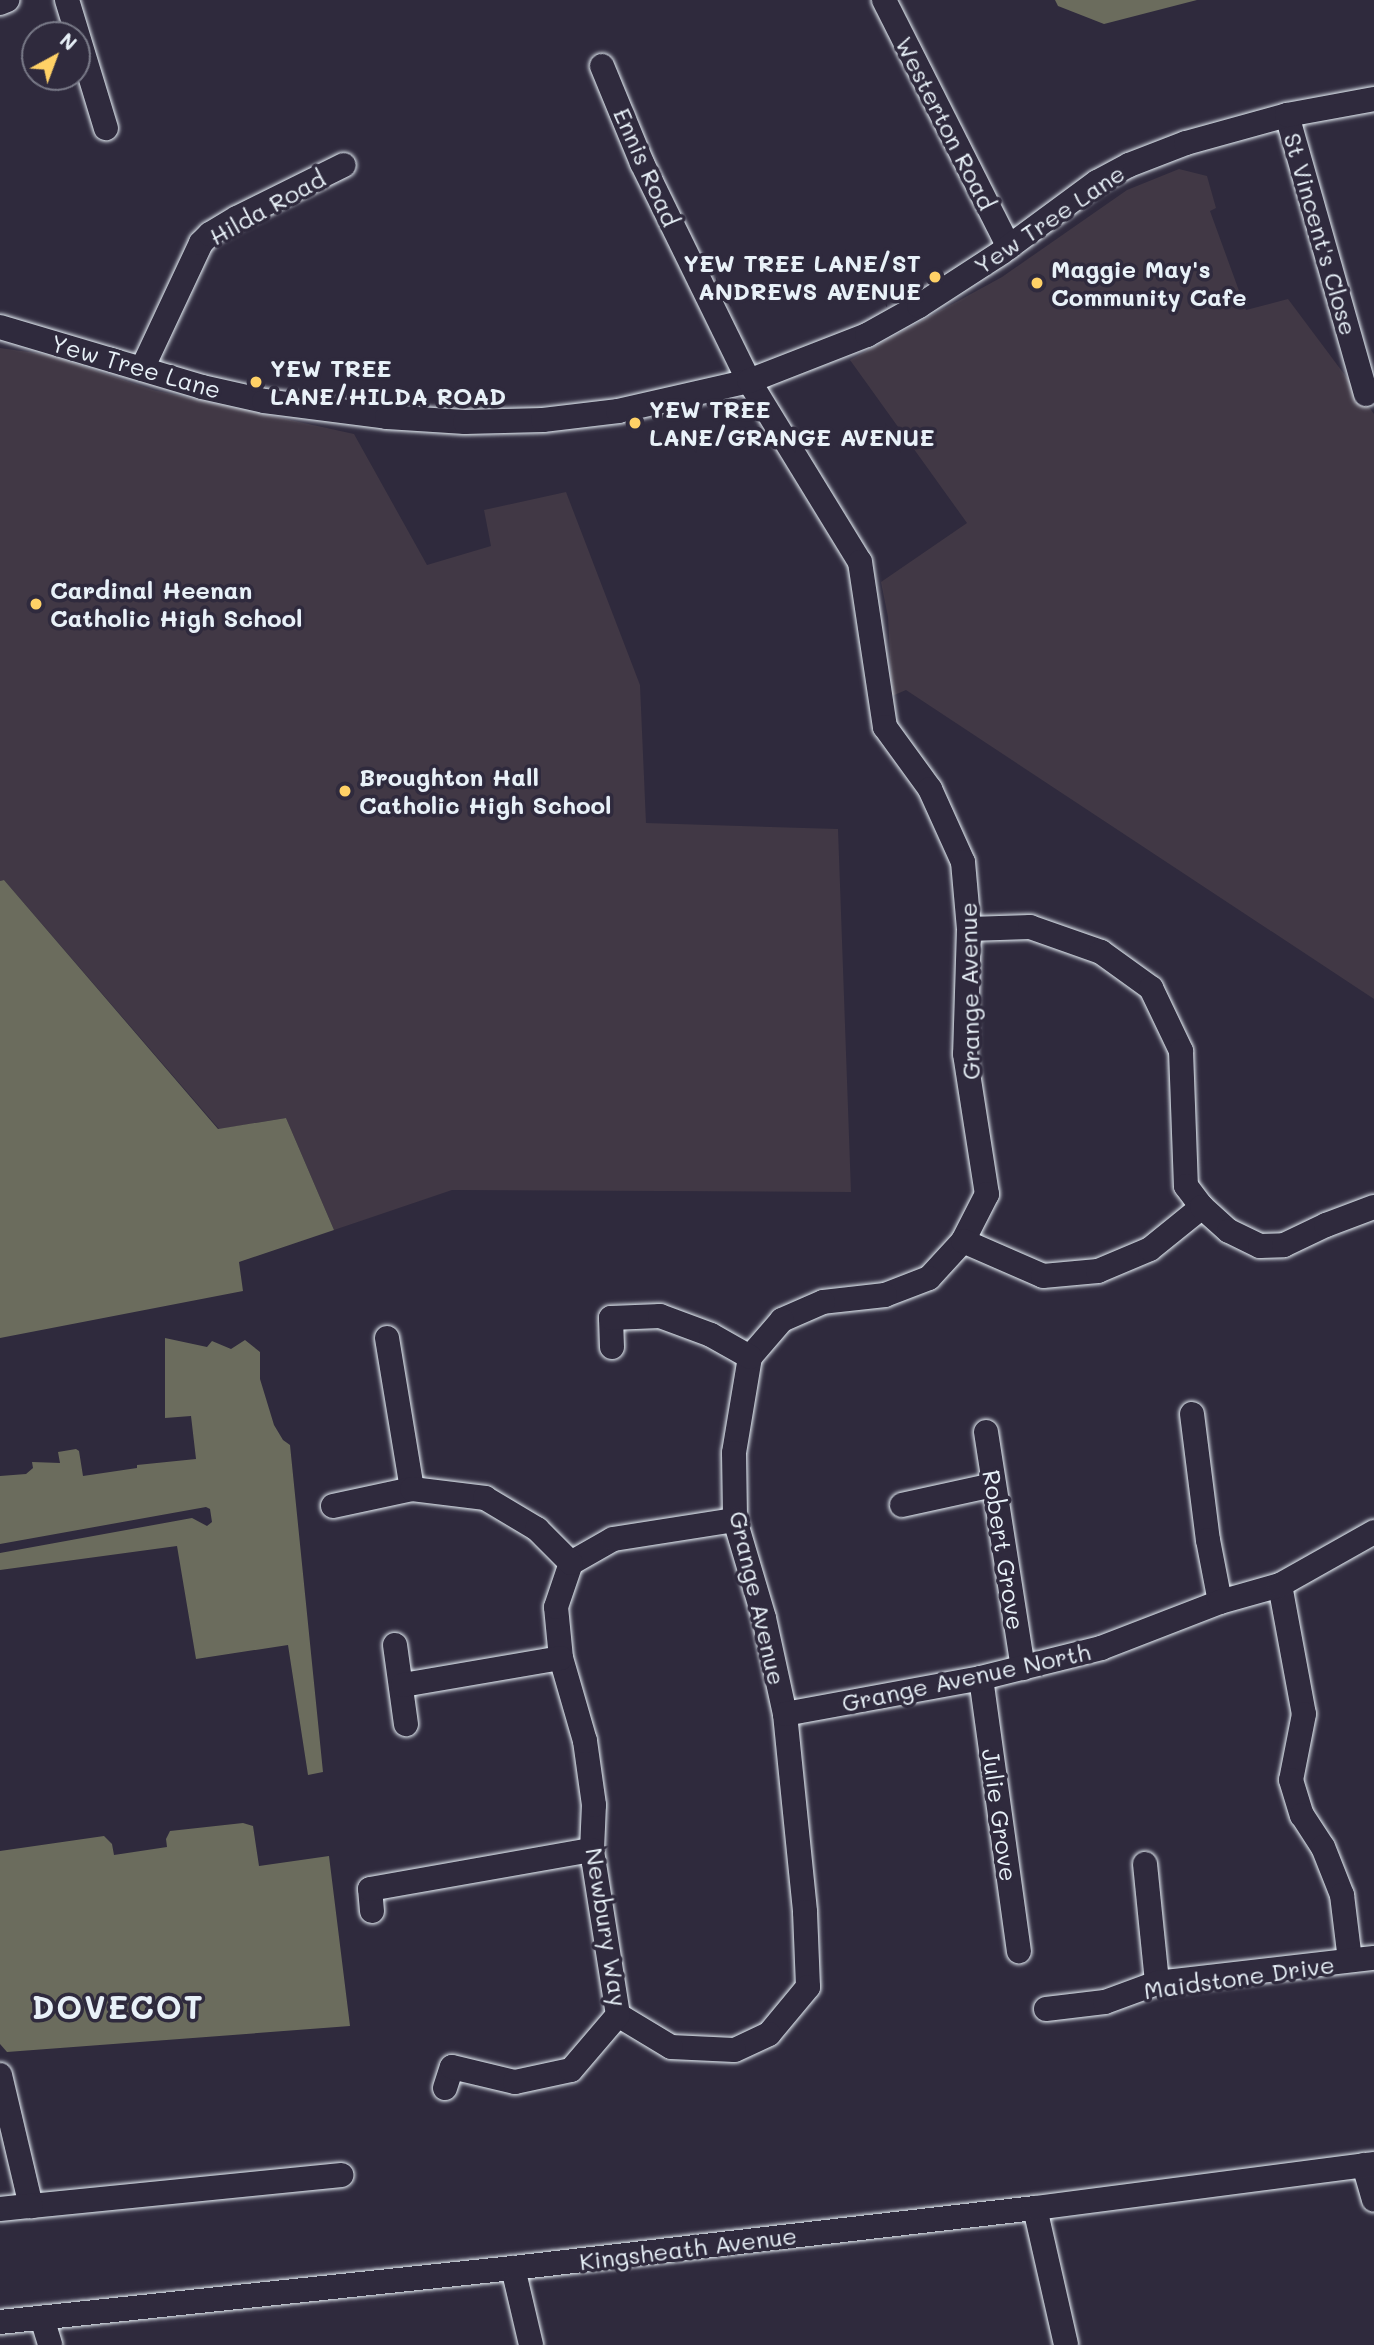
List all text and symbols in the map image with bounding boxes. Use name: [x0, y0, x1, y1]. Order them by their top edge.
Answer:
north arrow: [21, 21, 91, 91]
text: N: [55, 27, 82, 55]
street label: Westerton Road: [890, 32, 1002, 214]
street label: Ennis Road: [608, 103, 686, 231]
street label: St Vincent's Close: [1278, 129, 1364, 339]
street label: Yew Tree Lane: [968, 158, 1130, 280]
street label: Hilda Road: [204, 163, 330, 251]
place label: YEW TREE LANE/ST ANDREWS AVENUE: [683, 249, 921, 305]
place label: Maggie May's Community Cafe: [1051, 255, 1247, 311]
marker: YEW TREE LANE/ST ANDREWS AVENUE: [927, 269, 943, 285]
marker: Maggie May's Community Cafe: [1029, 275, 1045, 291]
street label: Yew Tree Lane: [48, 328, 224, 404]
place label: YEW TREE LANE/HILDA ROAD: [270, 354, 506, 410]
marker: YEW TREE LANE/HILDA ROAD: [248, 374, 264, 390]
place label: YEW TREE LANE/GRANGE AVENUE: [649, 395, 935, 451]
marker: YEW TREE LANE/GRANGE AVENUE: [627, 415, 643, 431]
place label: Cardinal Heenan Catholic High School: [50, 576, 303, 632]
marker: Cardinal Heenan Catholic High School: [28, 596, 44, 612]
place label: Broughton Hall Catholic High School: [359, 763, 612, 819]
marker: Broughton Hall Catholic High School: [337, 783, 353, 799]
street label: Grange Avenue: [953, 902, 985, 1080]
street label: Robert Grove: [977, 1468, 1031, 1632]
street label: Grange Avenue: [724, 1508, 792, 1688]
street label: Grange Avenue North: [839, 1637, 1093, 1717]
street label: Julie Grove: [976, 1747, 1024, 1883]
street label: Newbury Way: [580, 1846, 634, 2008]
street label: Maidstone Drive: [1142, 1949, 1336, 2005]
district label: DOVECOT: [32, 1987, 204, 2025]
street label: Kingsheath Avenue: [578, 2220, 798, 2276]

